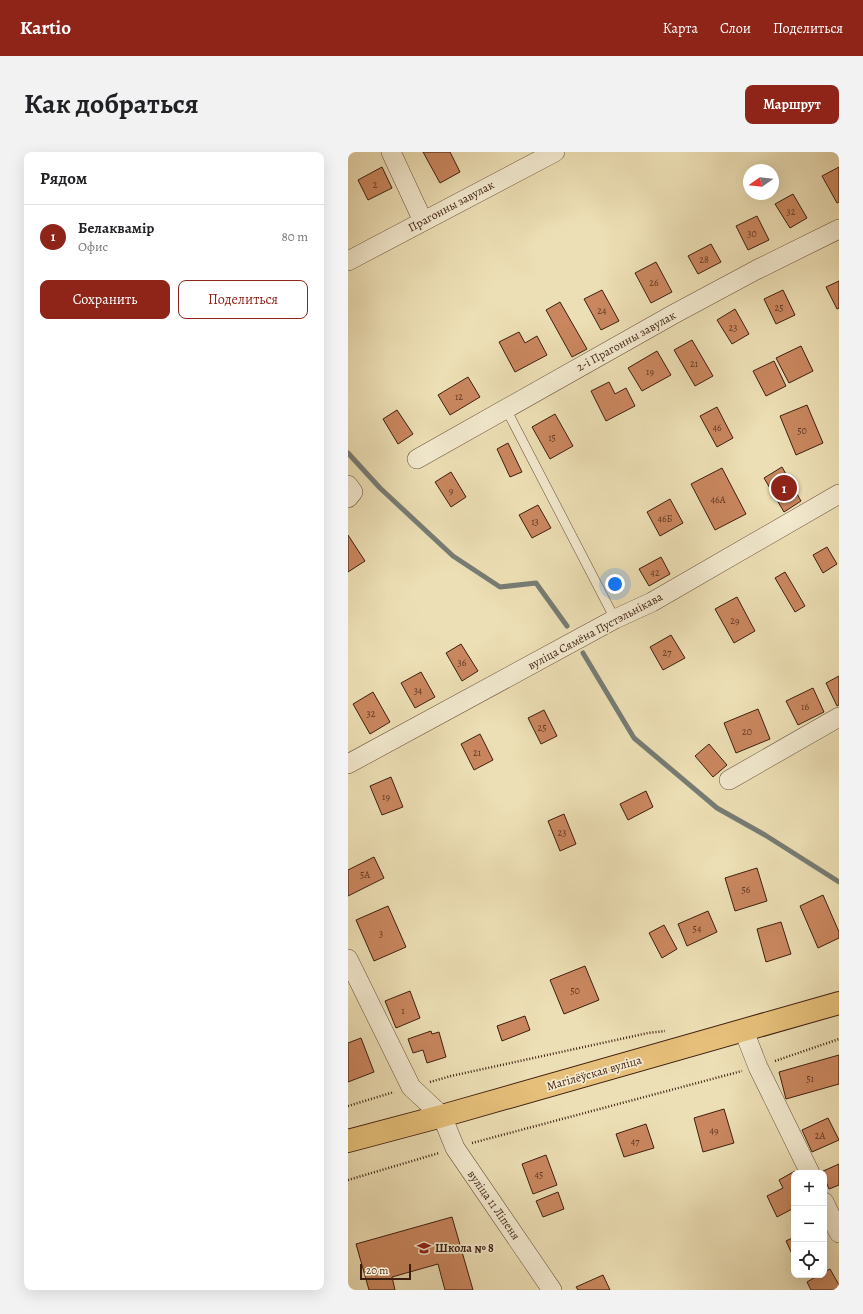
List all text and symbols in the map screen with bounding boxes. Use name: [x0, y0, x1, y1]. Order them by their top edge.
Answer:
text: Kartio: [20, 15, 71, 41]
text: Карта: [663, 19, 698, 38]
text: Слои: [720, 19, 751, 38]
text: Поделиться: [773, 19, 843, 38]
text: Как добраться: [24, 85, 199, 123]
button: Маршрут: [745, 85, 839, 124]
north arrow: [743, 164, 779, 200]
text: Рядом: [40, 167, 87, 190]
street label: Прагонны завулак: [405, 177, 497, 235]
house number: 2: [373, 178, 378, 191]
house number: 32: [787, 205, 796, 218]
text: Белаквамір: [78, 218, 154, 238]
house number: 30: [747, 227, 757, 240]
text: 1: [51, 228, 55, 245]
text: 80 m: [281, 228, 308, 245]
text: Офис: [78, 238, 108, 255]
house number: 28: [699, 253, 709, 266]
house number: 26: [649, 276, 659, 289]
button: Сохранить: [40, 280, 170, 319]
button: Поделиться: [178, 280, 308, 319]
house number: 25: [774, 301, 784, 314]
house number: 24: [597, 304, 607, 317]
street label: 2-і Прагонны завулак: [573, 307, 679, 375]
house number: 23: [729, 321, 737, 334]
house number: 21: [690, 357, 699, 370]
house number: 19: [646, 365, 654, 378]
house number: 12: [455, 390, 463, 403]
house number: 46: [712, 421, 722, 434]
house number: 50: [797, 424, 807, 437]
house number: 15: [548, 431, 556, 444]
pin: 1: [771, 473, 797, 503]
house number: 9: [449, 484, 454, 497]
house number: 46А: [711, 493, 726, 506]
house number: 46Б: [657, 512, 673, 525]
house number: 13: [531, 515, 539, 528]
house number: 42: [650, 566, 660, 579]
your location: [605, 574, 625, 594]
street label: вуліца Сямёна Пустэльнікава: [525, 588, 666, 673]
house number: 29: [730, 614, 740, 627]
house number: 27: [663, 646, 672, 659]
house number: 36: [458, 656, 467, 669]
house number: 34: [414, 684, 423, 697]
house number: 16: [801, 700, 809, 713]
house number: 32: [367, 707, 376, 720]
house number: 25: [537, 721, 547, 734]
house number: 20: [742, 725, 752, 738]
house number: 21: [473, 746, 482, 759]
house number: 19: [382, 790, 390, 803]
house number: 23: [558, 826, 566, 839]
house number: 5А: [360, 868, 370, 881]
house number: 56: [742, 883, 751, 896]
house number: 54: [693, 922, 702, 935]
house number: 3: [379, 927, 383, 940]
house number: 50: [570, 984, 580, 997]
house number: 1: [401, 1004, 405, 1017]
street label: Магілёўская вуліца: [545, 1052, 644, 1094]
house number: 51: [806, 1072, 814, 1085]
house number: 49: [709, 1124, 719, 1137]
house number: 2А: [815, 1129, 825, 1142]
house number: 47: [631, 1135, 640, 1148]
street label: вуліца 11 Ліпеня: [464, 1167, 524, 1243]
house number: 45: [535, 1168, 543, 1181]
map controls: [791, 1170, 827, 1278]
button: +: [791, 1170, 827, 1206]
button: −: [791, 1206, 827, 1242]
school or university icon: Школа № 8: [416, 1240, 432, 1256]
place label: Школа № 8: [435, 1240, 494, 1256]
button: locate: [791, 1242, 827, 1278]
scale bar: [360, 1262, 411, 1281]
text: 20 m: [366, 1263, 388, 1278]

